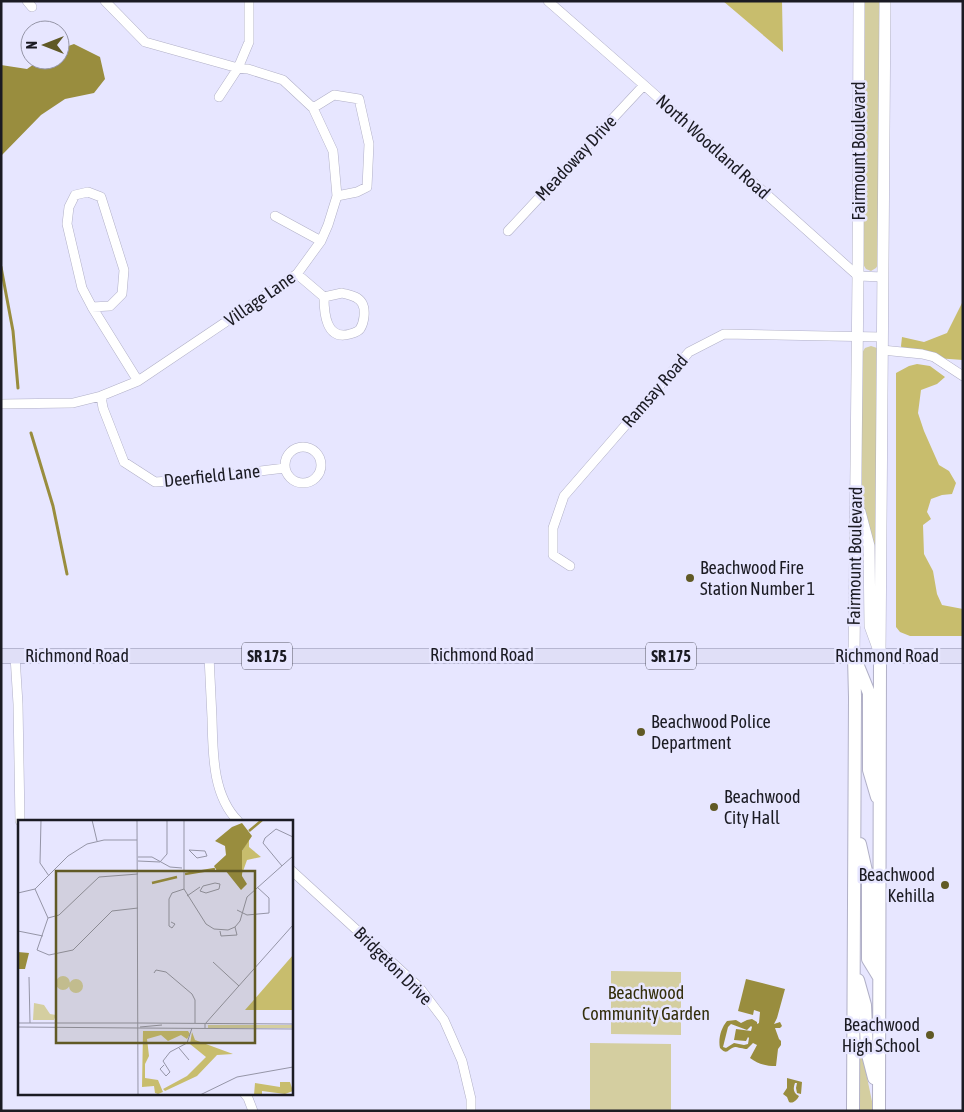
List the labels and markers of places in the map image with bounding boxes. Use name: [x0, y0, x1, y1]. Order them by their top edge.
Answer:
place label: Beachwood Fire Station Number 1: [700, 557, 815, 599]
marker: Beachwood Fire Station Number 1: [684, 572, 696, 584]
place label: Beachwood Police Department: [651, 711, 771, 753]
marker: Beachwood Police Department: [635, 726, 647, 738]
place label: Beachwood City Hall: [724, 786, 800, 828]
marker: Beachwood City Hall: [708, 801, 720, 813]
place label: Beachwood Kehilla: [859, 864, 935, 906]
marker: Beachwood Kehilla: [939, 879, 951, 891]
place label: Beachwood High School: [842, 1014, 920, 1056]
marker: Beachwood High School: [924, 1029, 936, 1041]

